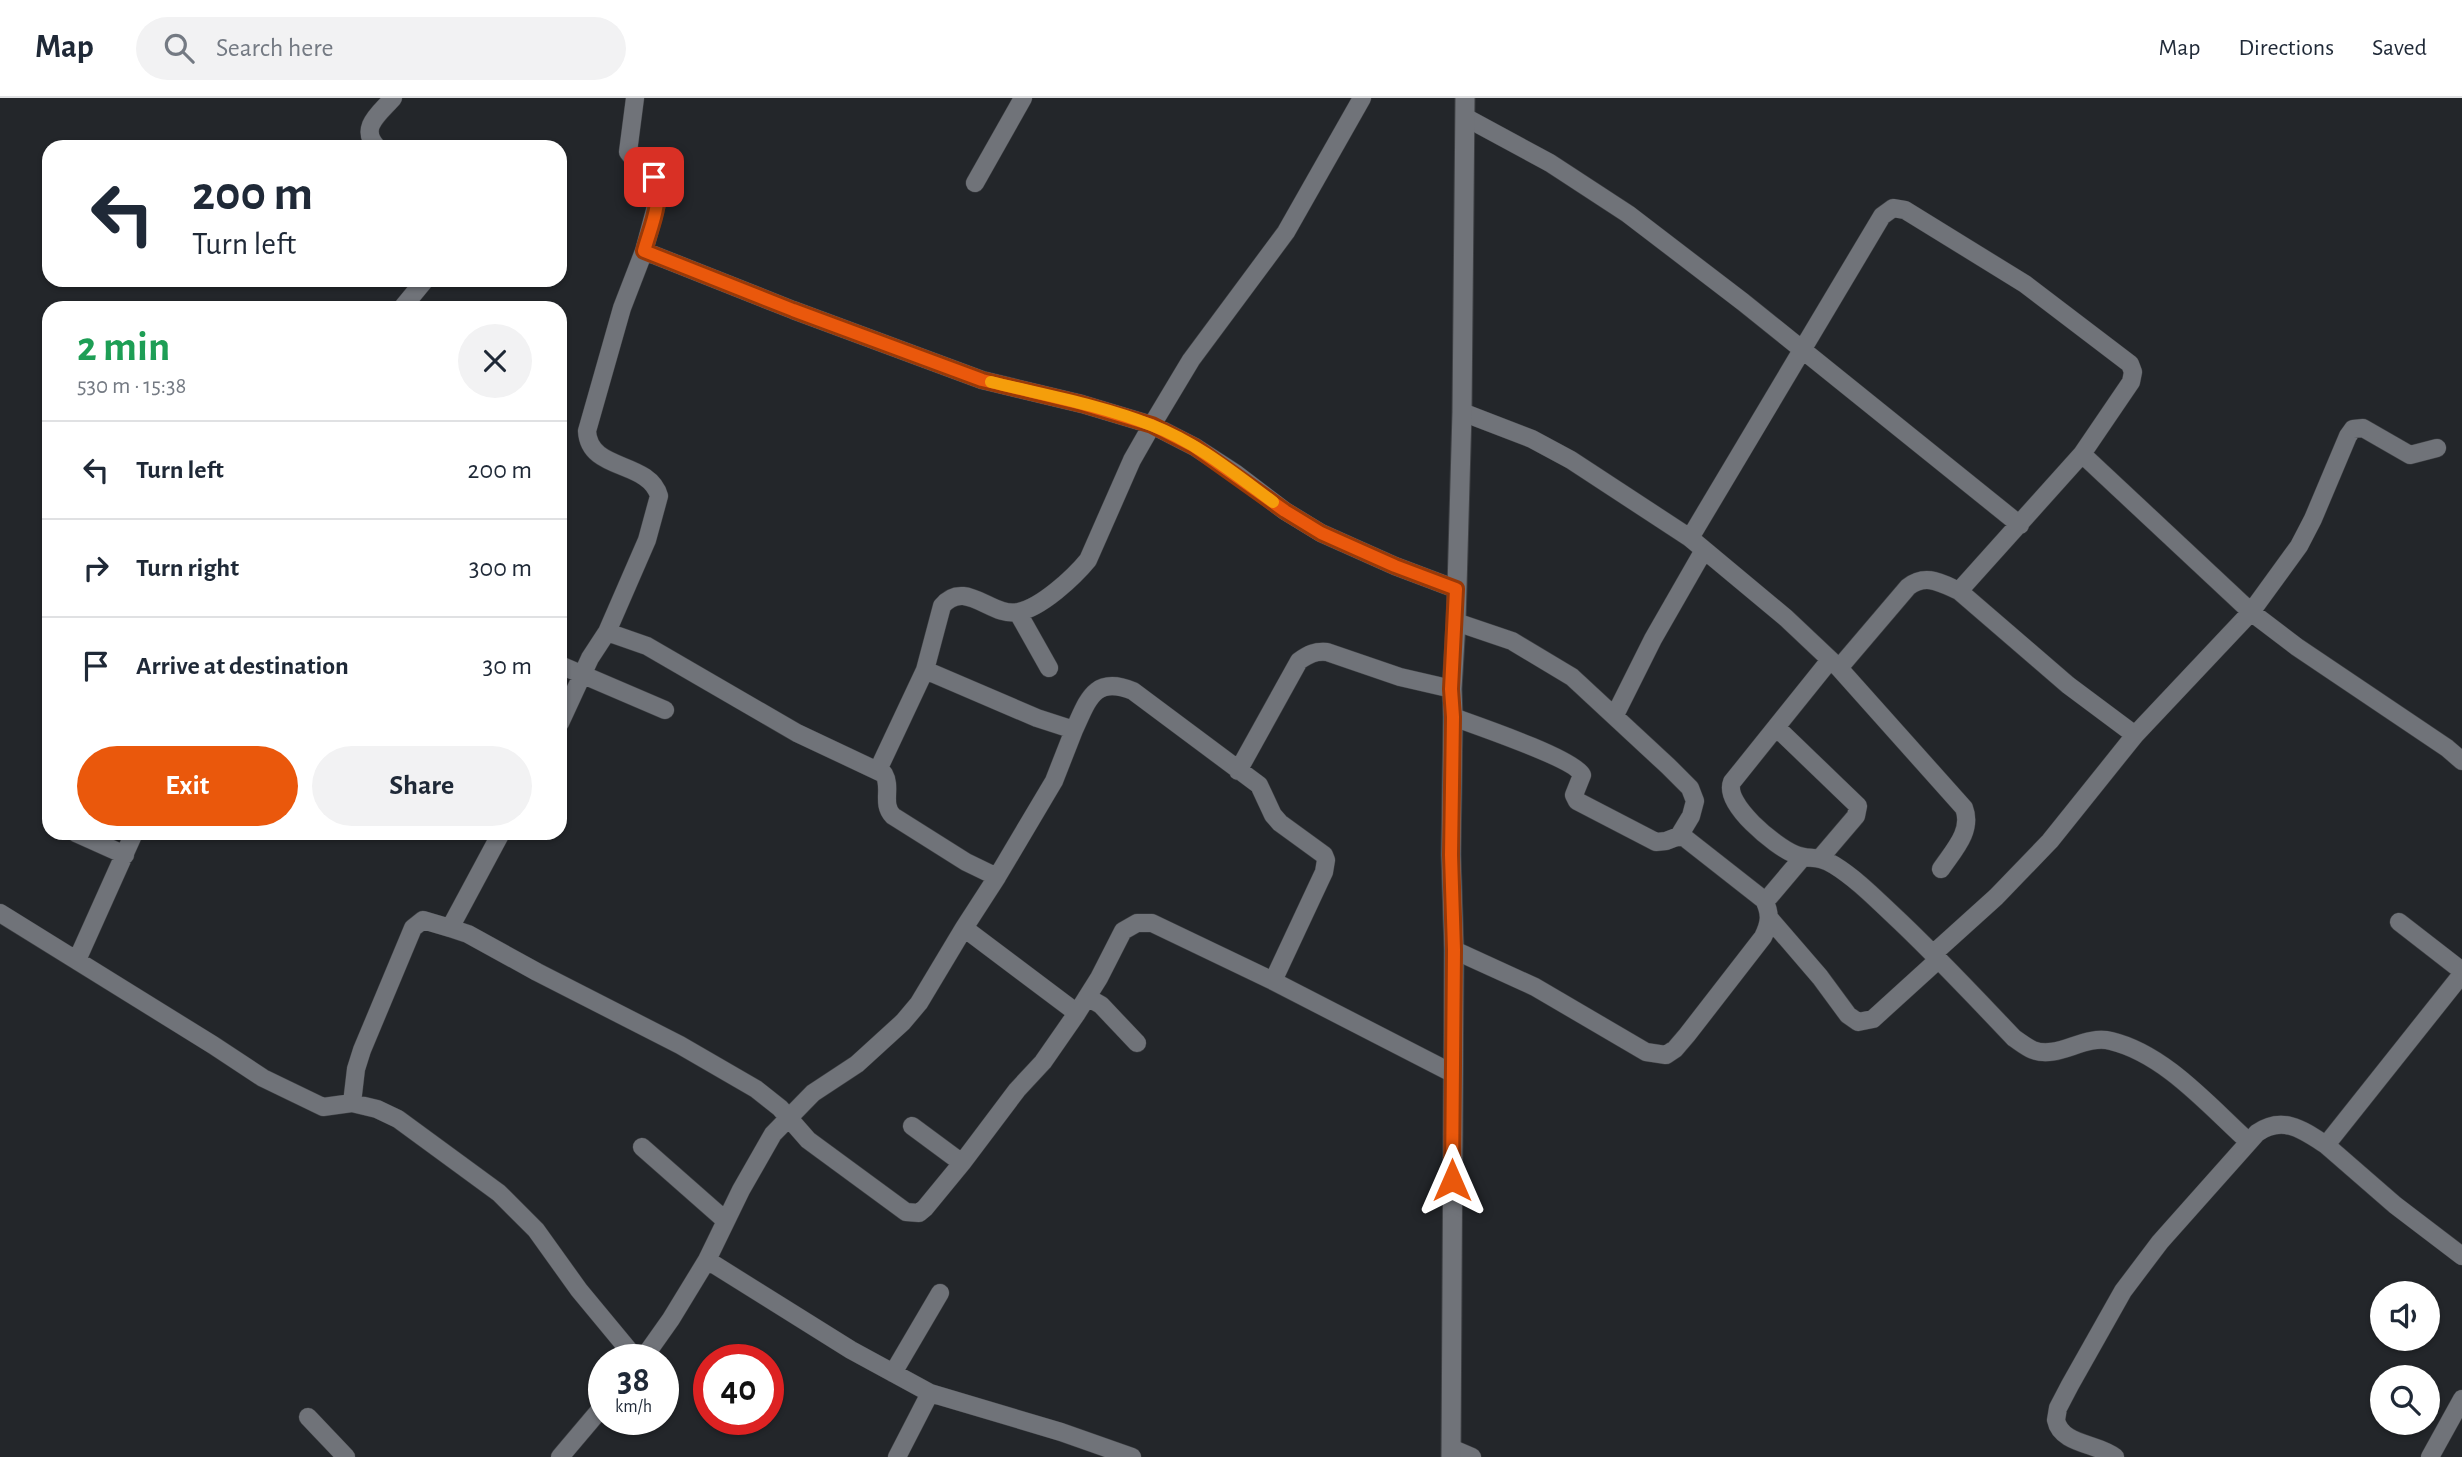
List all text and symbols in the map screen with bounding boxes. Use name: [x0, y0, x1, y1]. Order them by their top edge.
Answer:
search box: [136, 17, 626, 80]
icon: search: [160, 29, 198, 67]
text: Map: [35, 31, 94, 64]
text: Search here: [216, 35, 334, 61]
text: Map: [2158, 36, 2200, 60]
text: Directions: [2238, 36, 2334, 60]
text: Saved: [2372, 36, 2427, 60]
pin: [624, 147, 684, 207]
icon: arrive: [635, 158, 673, 196]
icon: left: [77, 168, 168, 259]
text: 200 m: [192, 170, 313, 219]
text: Turn left: [192, 228, 296, 260]
button: close: [458, 324, 532, 398]
text: 2 min: [77, 326, 170, 368]
text: 530 m · 15:38: [77, 375, 186, 398]
icon: left: [77, 451, 115, 489]
text: Turn left: [136, 457, 224, 483]
text: 200 m: [468, 457, 532, 483]
icon: right: [77, 549, 115, 587]
text: Turn right: [136, 555, 239, 581]
text: 300 m: [469, 555, 532, 581]
icon: arrive: [77, 647, 115, 685]
text: Arrive at destination: [136, 653, 349, 679]
text: 30 m: [482, 653, 532, 679]
button: Exit: [77, 746, 298, 826]
button: Share: [312, 746, 532, 826]
position arrow: [1415, 1143, 1489, 1217]
map controls: [2370, 1281, 2440, 1435]
button: sound: [2370, 1281, 2440, 1351]
speed limit sign: 40: [693, 1344, 784, 1435]
text: 38: [617, 1363, 650, 1398]
button: search: [2370, 1365, 2440, 1435]
text: km/h: [615, 1398, 652, 1416]

